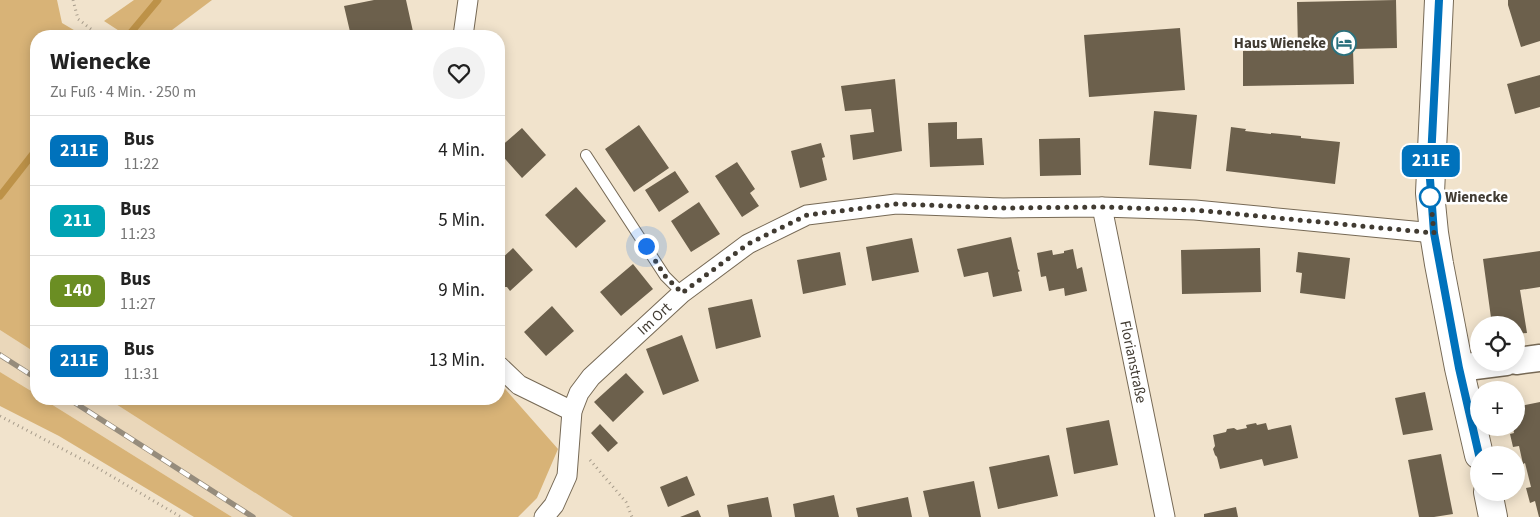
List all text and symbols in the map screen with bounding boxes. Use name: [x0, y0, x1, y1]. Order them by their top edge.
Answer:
hotel icon: Haus Wieneke: [1331, 30, 1357, 56]
place label: Haus Wieneke: [1234, 33, 1326, 54]
text: Wienecke: [50, 44, 151, 79]
button: heart: [433, 47, 485, 99]
text: Zu Fuß · 4 Min. · 250 m: [50, 81, 196, 103]
text: Bus: [123, 126, 154, 153]
text: 4 Min.: [438, 137, 485, 164]
text: 211E: [60, 138, 98, 163]
line badge: 211E: [1396, 145, 1466, 177]
text: 211E: [1412, 148, 1450, 173]
text: 11:22: [123, 153, 159, 175]
marker: Wienecke: [1419, 186, 1441, 208]
place label: Wienecke: [1445, 187, 1508, 208]
text: Bus: [120, 196, 151, 223]
text: 5 Min.: [438, 207, 485, 234]
text: 211: [63, 208, 92, 233]
text: 11:23: [120, 223, 156, 245]
your location: [634, 234, 659, 259]
text: Bus: [120, 266, 151, 293]
text: 9 Min.: [438, 277, 485, 304]
text: 140: [63, 278, 92, 303]
text: 11:27: [120, 293, 156, 315]
street label: Im Ort: [633, 298, 676, 340]
map controls: [1470, 316, 1525, 501]
button: locate: [1470, 316, 1525, 371]
street label: Florianstraße: [1114, 319, 1152, 405]
text: Bus: [123, 336, 154, 363]
text: 13 Min.: [429, 347, 485, 374]
text: 211E: [60, 348, 98, 373]
text: 11:31: [123, 363, 159, 385]
button: +: [1470, 381, 1525, 436]
button: −: [1470, 446, 1525, 501]

